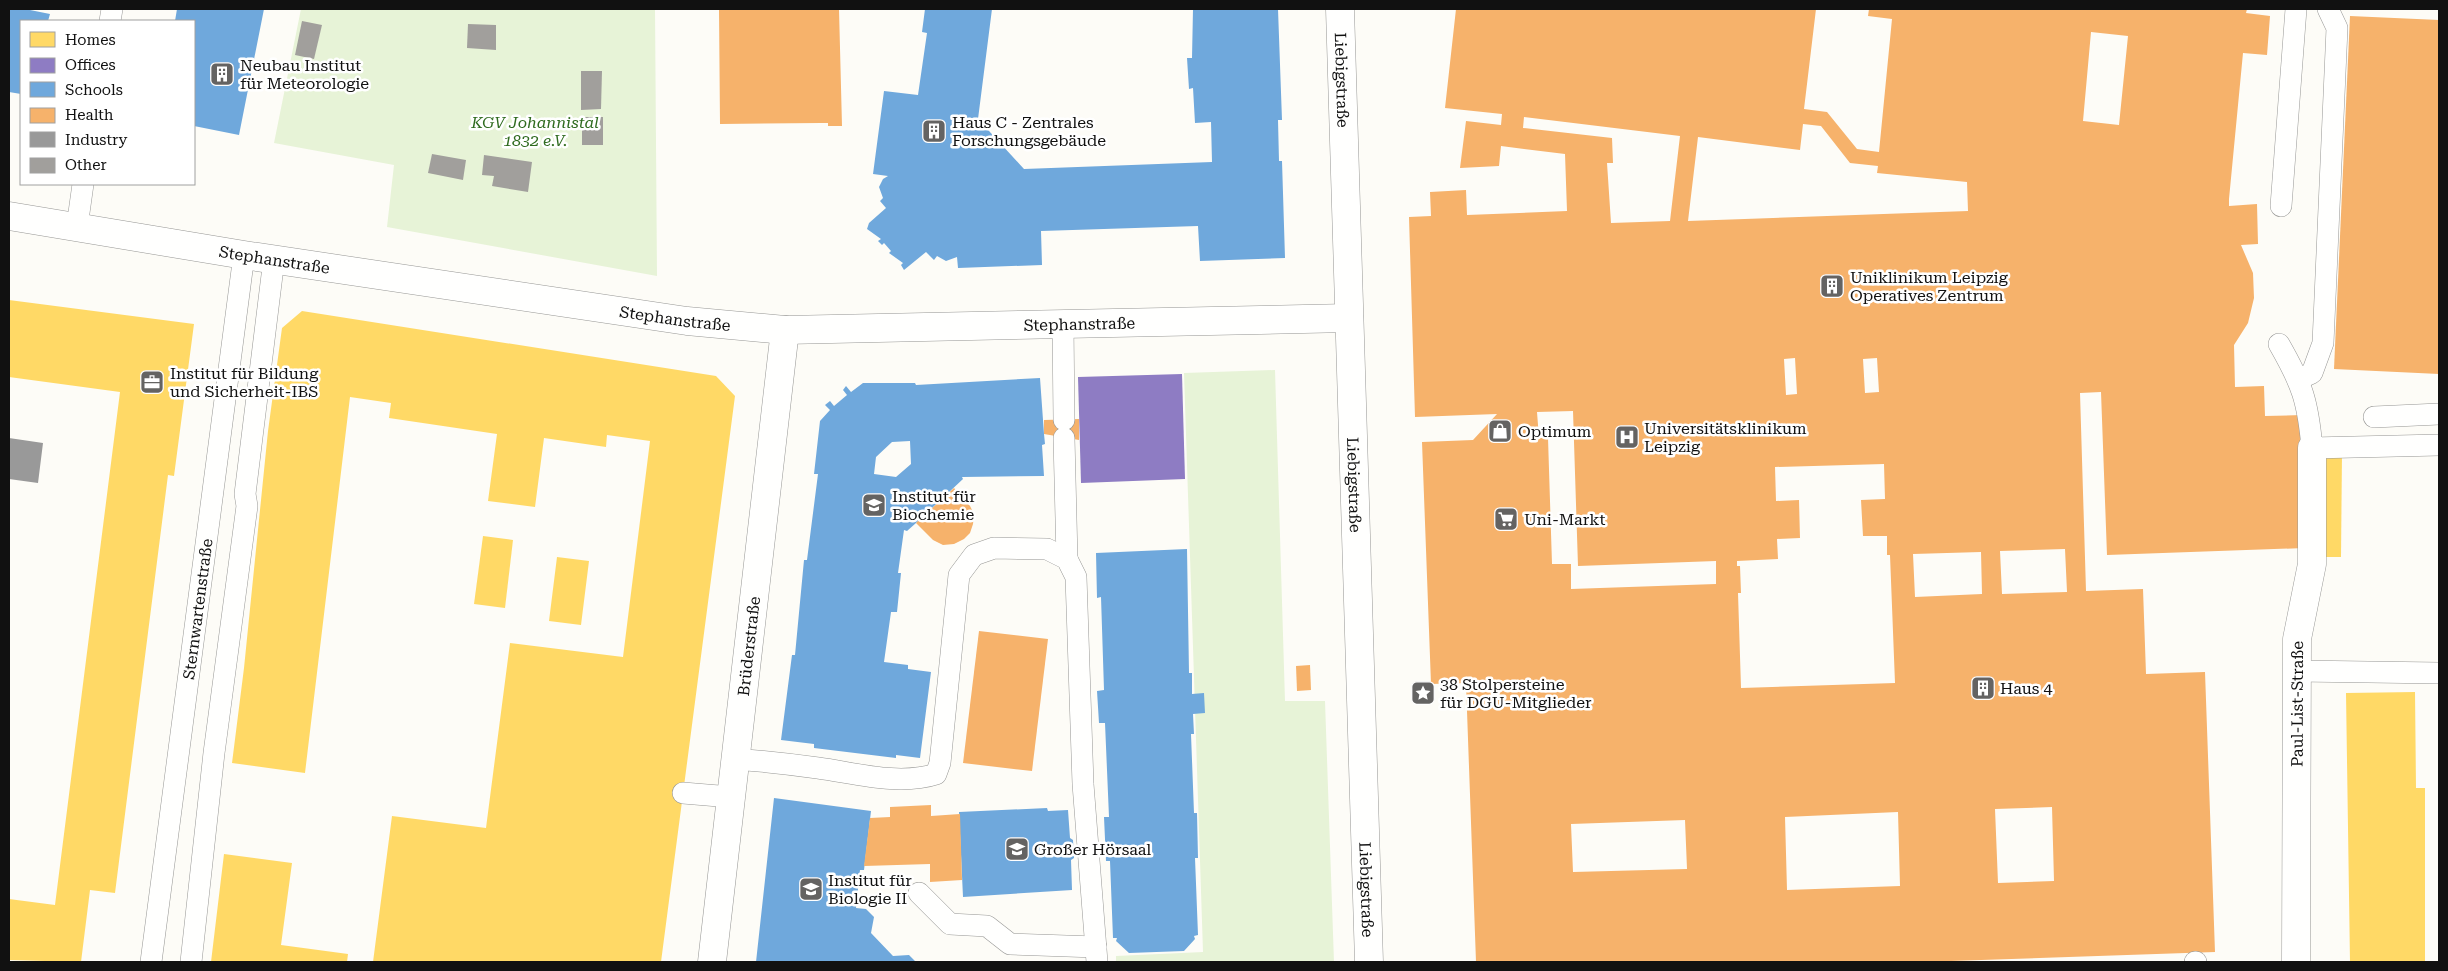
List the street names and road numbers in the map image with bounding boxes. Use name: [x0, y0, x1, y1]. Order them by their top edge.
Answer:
street label: Liebigstraße: [1331, 32, 1353, 128]
street label: Stephanstraße: [218, 242, 331, 278]
street label: Stephanstraße: [618, 302, 732, 335]
street label: Stephanstraße: [1023, 314, 1136, 335]
street label: Liebigstraße: [1343, 437, 1365, 533]
street label: Sternwartenstraße: [179, 537, 217, 681]
street label: Brüderstraße: [734, 595, 764, 697]
street label: Paul-List-Straße: [2288, 641, 2307, 767]
street label: Liebigstraße: [1355, 842, 1377, 938]

